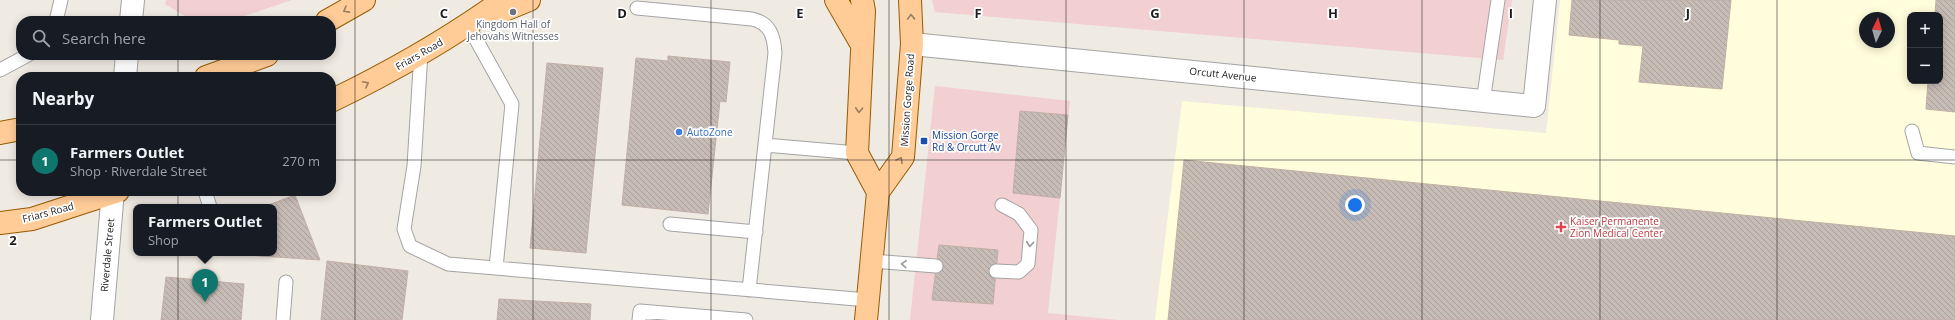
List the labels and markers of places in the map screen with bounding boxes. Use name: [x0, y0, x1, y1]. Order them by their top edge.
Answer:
marker: Kingdom Hall of Jehovahs Witnesses: [508, 7, 518, 17]
place label: Kingdom Hall of Jehovahs Witnesses: [466, 17, 559, 43]
place label: AutoZone: [687, 125, 733, 139]
marker: AutoZone: [674, 127, 684, 137]
place label: Mission Gorge Rd & Orcutt Av: [932, 128, 1001, 154]
marker: Mission Gorge Rd & Orcutt Av: [919, 136, 929, 146]
place label: Kaiser Permanente Zion Medical Center: [1570, 214, 1663, 240]
marker: Kaiser Permanente Zion Medical Center: [1555, 221, 1567, 233]
pin: 1: [192, 269, 218, 302]

